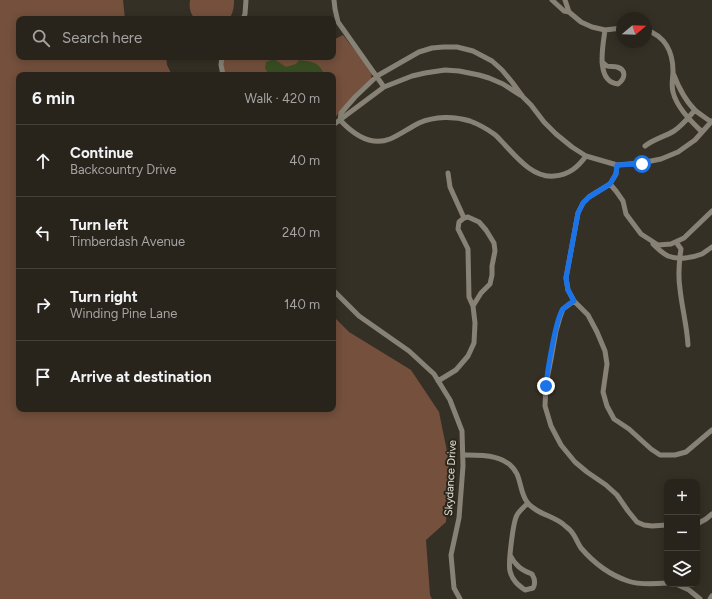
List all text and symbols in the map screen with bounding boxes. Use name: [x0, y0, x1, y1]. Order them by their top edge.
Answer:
north arrow: [616, 12, 652, 48]
search box: [16, 16, 336, 60]
icon: search: [30, 27, 52, 49]
text: Search here: [62, 29, 142, 47]
text: 6 min: [32, 88, 75, 108]
text: Walk · 420 m: [245, 91, 320, 106]
text: Continue: [70, 144, 133, 162]
icon: ahead: [32, 150, 54, 172]
text: 40 m: [289, 153, 320, 168]
route start: [633, 155, 651, 173]
text: Backcountry Drive: [70, 162, 176, 177]
text: Turn left: [70, 216, 128, 234]
icon: left: [32, 222, 54, 244]
text: 240 m: [282, 225, 320, 240]
text: Timberdash Avenue: [70, 234, 185, 249]
text: Turn right: [70, 288, 138, 306]
icon: right: [32, 294, 54, 316]
text: 140 m: [284, 297, 320, 312]
text: Winding Pine Lane: [70, 306, 177, 321]
icon: arrive: [32, 366, 54, 388]
text: Arrive at destination: [70, 368, 211, 386]
route end: [537, 377, 555, 395]
street label: Skydance Drive: [442, 440, 459, 516]
map controls: [664, 479, 700, 587]
button: +: [664, 479, 700, 515]
button: −: [664, 515, 700, 551]
button: layers: [664, 551, 700, 587]

